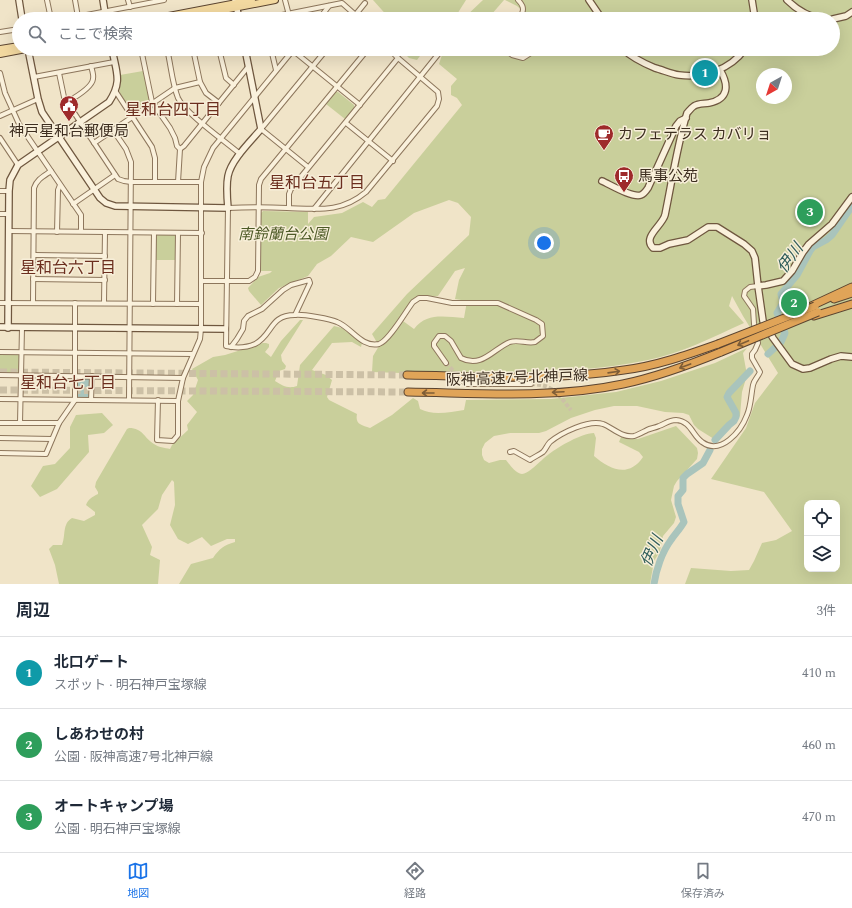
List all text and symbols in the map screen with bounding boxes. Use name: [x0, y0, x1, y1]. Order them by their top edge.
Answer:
search box: [12, 12, 840, 56]
icon: search: [26, 23, 48, 45]
text: ここで検索: [58, 23, 133, 46]
pin: 1: [692, 58, 718, 88]
north arrow: [756, 68, 792, 104]
public building icon: 神戸星和台郵便局: [58, 94, 80, 122]
district label: 星和台四丁目: [125, 98, 221, 122]
place label: 神戸星和台郵便局: [9, 120, 129, 143]
cafe icon: カフェテラス カバリョ: [593, 123, 615, 151]
place label: カフェテラス カバリョ: [618, 123, 771, 146]
bus stop icon: 馬事公苑: [613, 165, 635, 193]
place label: 馬事公苑: [638, 165, 698, 188]
district label: 星和台五丁目: [269, 171, 365, 195]
pin: 3: [797, 197, 823, 227]
park label: 南鈴蘭台公園: [238, 223, 330, 246]
your location: [534, 233, 554, 253]
water label: 伊川: [771, 236, 810, 278]
district label: 星和台六丁目: [20, 256, 116, 280]
pin: 2: [781, 288, 807, 318]
one-way arrow: [738, 339, 750, 347]
one-way arrow: [679, 363, 691, 371]
street label: 阪神高速7号北神戸線: [445, 364, 589, 392]
one-way arrow: [607, 368, 620, 376]
district label: 星和台七丁目: [20, 371, 116, 395]
one-way arrow: [552, 388, 565, 396]
one-way arrow: [422, 389, 435, 397]
map controls: [804, 500, 840, 572]
button: locate: [804, 500, 840, 536]
water label: 伊川: [635, 530, 670, 571]
button: layers: [804, 536, 840, 572]
text: 周辺: [16, 598, 50, 624]
text: 3件: [816, 601, 836, 621]
text: 北口ゲート: [54, 651, 129, 674]
text: 1: [25, 663, 33, 683]
text: 410 m: [802, 663, 836, 683]
text: スポット · 明石神戸宝塚線: [54, 675, 207, 695]
text: しあわせの村: [54, 723, 144, 746]
text: 2: [25, 735, 33, 755]
text: 460 m: [802, 735, 836, 755]
text: 公園 · 阪神高速7号北神戸線: [54, 747, 213, 767]
text: オートキャンプ場: [54, 795, 174, 818]
text: 3: [25, 807, 33, 827]
text: 470 m: [802, 807, 836, 827]
text: 公園 · 明石神戸宝塚線: [54, 819, 181, 839]
tab: 地図: [127, 860, 149, 902]
tab: 経路: [404, 860, 426, 902]
tab: 保存済み: [681, 860, 725, 902]

